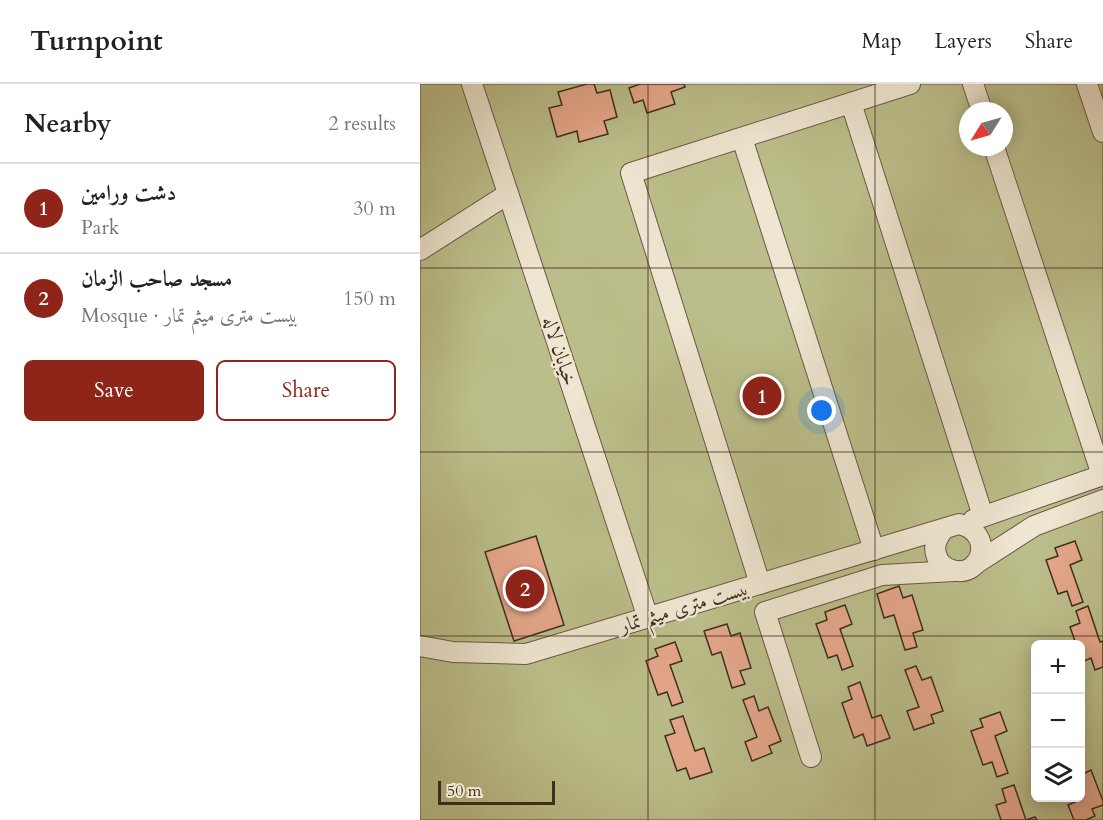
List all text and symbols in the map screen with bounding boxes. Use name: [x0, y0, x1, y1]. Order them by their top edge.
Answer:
text: Turnpoint: [30, 22, 163, 60]
text: Map: [862, 27, 902, 56]
text: Layers: [935, 27, 992, 56]
text: Share: [1025, 27, 1073, 56]
north arrow: [959, 102, 1013, 156]
text: Nearby: [24, 106, 112, 141]
text: 2 results: [328, 110, 396, 137]
text: دشت ورامین: [81, 178, 176, 208]
text: 1: [38, 195, 49, 222]
text: 30 m: [353, 195, 396, 222]
text: Park: [81, 214, 119, 241]
text: مسجد صاحب الزمان: [81, 264, 232, 294]
text: 2: [38, 285, 49, 312]
text: 150 m: [343, 285, 396, 312]
text: Mosque · بیست متری میثم تمار: [81, 302, 298, 329]
street label: خیابان لاله: [536, 313, 584, 389]
button: Save: [24, 360, 204, 421]
button: Share: [216, 360, 396, 421]
pin: 1: [742, 374, 782, 418]
your location: [807, 396, 836, 425]
pin: 2: [506, 566, 544, 612]
street label: بیست متری میثم تمار: [614, 575, 754, 646]
map controls: [1031, 640, 1085, 802]
button: +: [1031, 640, 1085, 694]
button: −: [1031, 694, 1085, 748]
button: layers: [1031, 748, 1085, 802]
scale bar: [438, 778, 555, 806]
text: 50 m: [447, 780, 481, 802]

